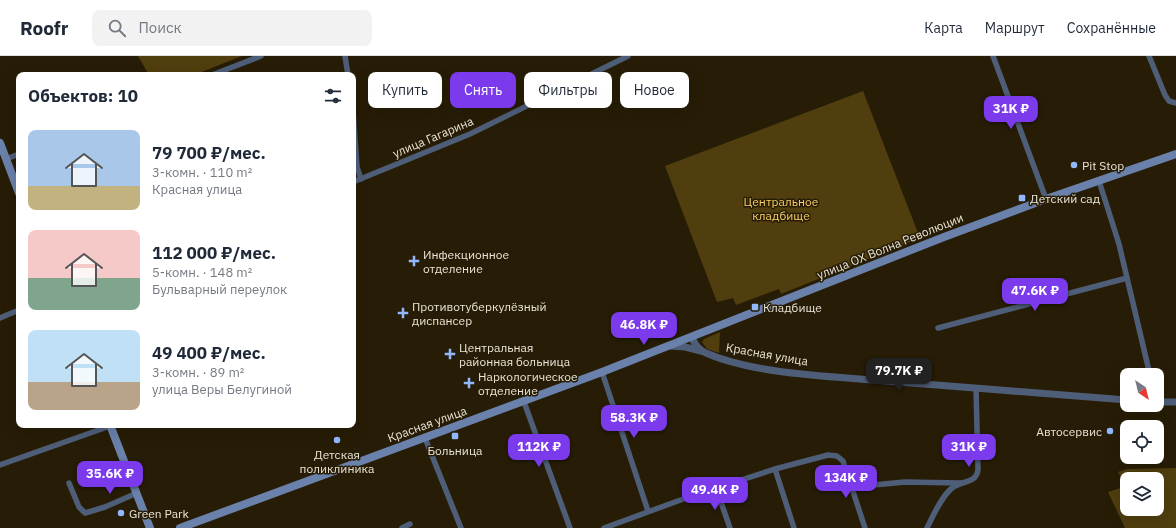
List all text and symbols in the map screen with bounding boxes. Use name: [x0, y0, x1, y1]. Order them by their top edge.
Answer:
search box: [92, 10, 372, 46]
text: Roofr: [20, 16, 68, 40]
icon: search: [106, 17, 128, 39]
text: Поиск: [138, 18, 182, 37]
text: Карта: [924, 19, 963, 37]
text: Маршрут: [985, 19, 1045, 37]
text: Сохранённые: [1067, 19, 1156, 37]
chip: Купить: [368, 72, 442, 108]
chip: Снять: [450, 72, 516, 108]
chip: Фильтры: [524, 72, 612, 108]
chip: Новое: [620, 72, 689, 108]
text: Объектов: 10: [28, 85, 138, 107]
icon: filters: [322, 85, 344, 107]
pin: 31K ₽: [983, 96, 1039, 130]
text: 31K ₽: [993, 100, 1029, 117]
street label: улица Гагарина: [390, 113, 476, 161]
text: 79 700 ₽/мес.: [152, 142, 266, 164]
icon: home: [60, 146, 108, 194]
place label: Pit Stop: [1082, 158, 1124, 173]
marker: Pit Stop: [1069, 160, 1079, 170]
text: 3-комн. · 110 m²: [152, 164, 252, 181]
text: Красная улица: [152, 181, 242, 198]
place label: Детский сад: [1030, 191, 1100, 206]
marker: Детский сад: [1017, 193, 1027, 203]
park label: Центральное кладбище: [744, 194, 819, 223]
street label: улица ОХ Волна Революции: [815, 210, 965, 282]
text: 112 000 ₽/мес.: [152, 242, 276, 264]
icon: home: [60, 246, 108, 294]
place label: Инфекционное отделение: [423, 247, 510, 276]
marker: Инфекционное отделение: [408, 255, 420, 267]
text: 5-комн. · 148 m²: [152, 264, 252, 281]
pin: 47.6K ₽: [998, 278, 1072, 312]
text: Бульварный переулок: [152, 281, 287, 298]
text: 47.6K ₽: [1011, 282, 1059, 299]
place label: Противотуберкулёзный диспансер: [412, 299, 546, 328]
place label: Кладбище: [763, 300, 822, 315]
marker: Кладбище: [750, 302, 760, 312]
marker: Противотуберкулёзный диспансер: [397, 307, 409, 319]
pin: 46.8K ₽: [607, 312, 681, 346]
text: 46.8K ₽: [620, 316, 668, 333]
street label: Красная улица: [725, 339, 810, 369]
place label: Центральная районная больница: [459, 340, 571, 369]
text: 49 400 ₽/мес.: [152, 342, 266, 364]
icon: home: [60, 346, 108, 394]
marker: Центральная районная больница: [444, 348, 456, 360]
pin: 79.7K ₽: [862, 358, 936, 392]
text: 79.7K ₽: [875, 362, 923, 379]
text: 3-комн. · 89 m²: [152, 364, 244, 381]
north arrow: [1120, 368, 1164, 412]
map controls: [1120, 368, 1164, 516]
place label: Наркологическое отделение: [478, 369, 578, 398]
marker: Наркологическое отделение: [463, 377, 475, 389]
text: улица Веры Белугиной: [152, 381, 292, 398]
street label: Красная улица: [385, 403, 469, 445]
pin: 58.3K ₽: [597, 405, 671, 439]
text: 58.3K ₽: [610, 409, 658, 426]
button: locate: [1120, 420, 1164, 464]
place label: Автосервис: [1036, 424, 1102, 439]
marker: Автосервис: [1105, 426, 1115, 436]
marker: Больница: [450, 431, 460, 441]
pin: 112K ₽: [506, 434, 572, 468]
pin: 31K ₽: [941, 434, 997, 468]
marker: Детская поликлиника: [332, 435, 342, 445]
text: 112K ₽: [517, 438, 561, 455]
text: 31K ₽: [951, 438, 987, 455]
place label: Больница: [427, 443, 483, 458]
place label: Детская поликлиника: [300, 447, 375, 476]
pin: 35.6K ₽: [73, 461, 147, 495]
text: 35.6K ₽: [86, 465, 134, 482]
pin: 134K ₽: [813, 465, 879, 499]
text: 134K ₽: [824, 469, 868, 486]
button: layers: [1120, 472, 1164, 516]
pin: 49.4K ₽: [678, 477, 752, 511]
text: 49.4K ₽: [691, 481, 739, 498]
place label: Green Park: [129, 506, 189, 521]
marker: Green Park: [116, 508, 126, 518]

